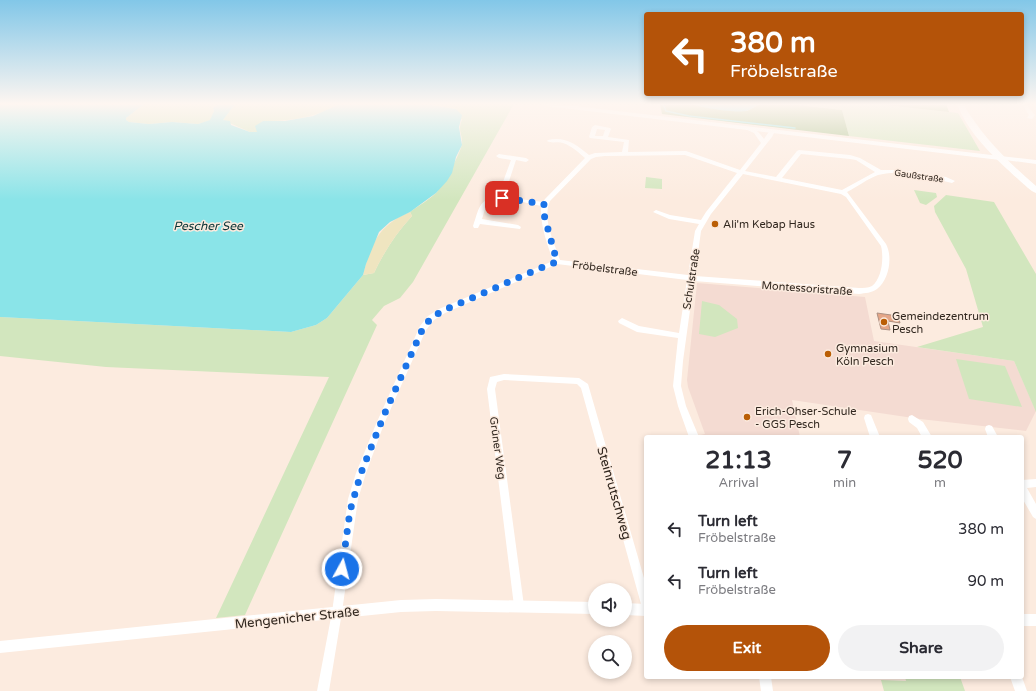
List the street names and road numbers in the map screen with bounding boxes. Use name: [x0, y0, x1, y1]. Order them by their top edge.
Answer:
street label: Gaußstraße: [894, 168, 944, 185]
street label: Schulstraße: [680, 248, 703, 310]
street label: Fröbelstraße: [572, 258, 638, 279]
street label: Montessoristraße: [761, 279, 853, 298]
street label: Grüner Weg: [487, 416, 508, 480]
street label: Steinrutschweg: [593, 445, 635, 541]
street label: Mengenicher Straße: [234, 603, 360, 632]

